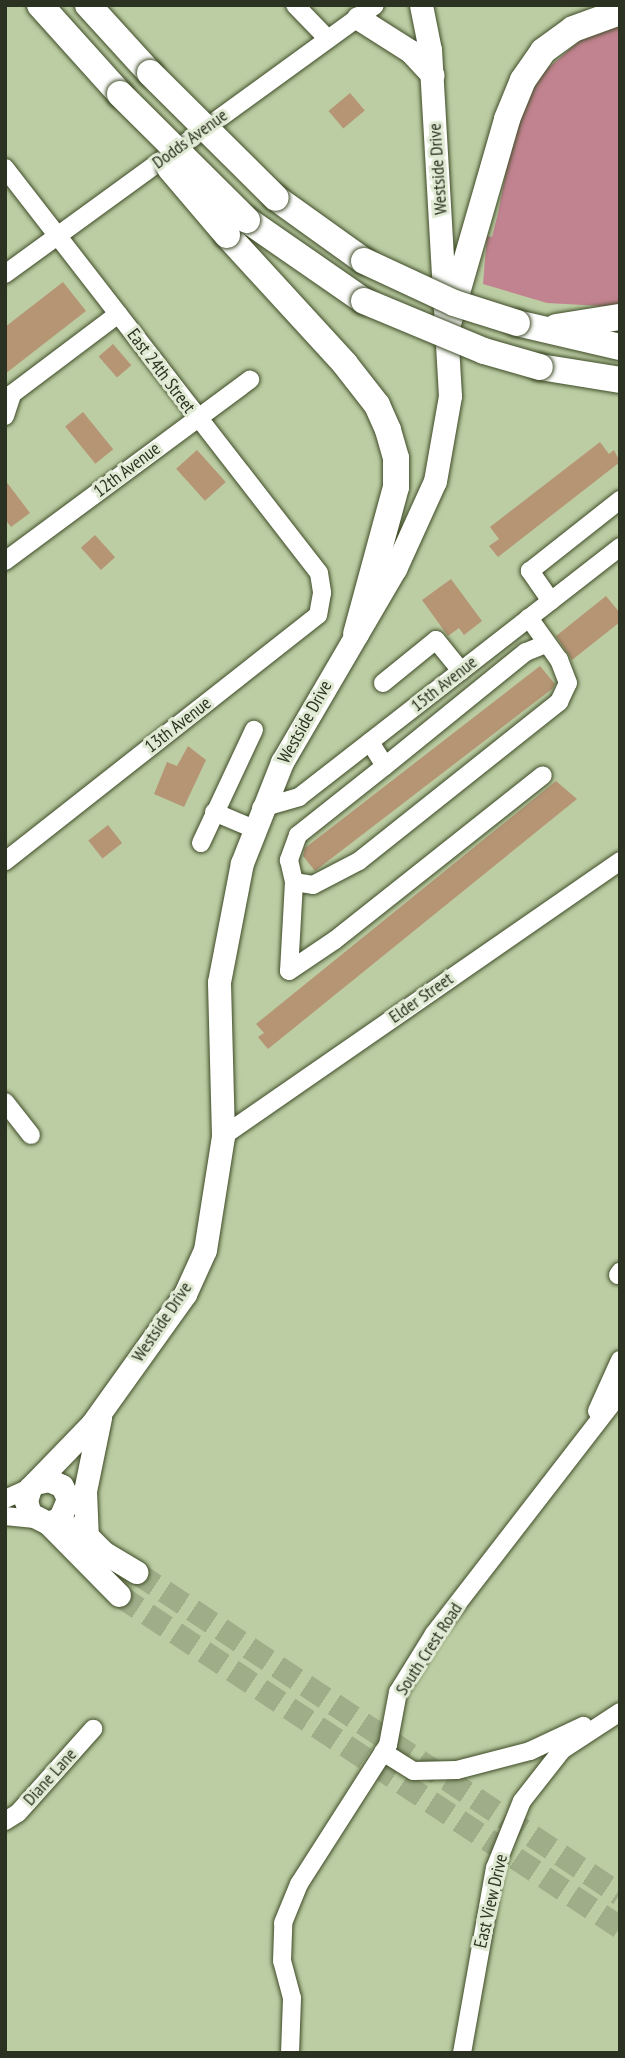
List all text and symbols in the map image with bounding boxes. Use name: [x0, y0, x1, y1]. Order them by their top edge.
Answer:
street label: Dodds Avenue: [148, 104, 232, 174]
street label: Westside Drive: [424, 123, 452, 215]
street label: East 24th Street: [122, 325, 200, 417]
street label: 12th Avenue: [89, 438, 165, 502]
street label: 15th Avenue: [406, 651, 482, 717]
street label: Westside Drive: [273, 677, 337, 767]
street label: 13th Avenue: [140, 692, 216, 758]
street label: Elder Street: [385, 968, 457, 1028]
street label: Westside Drive: [127, 1278, 197, 1366]
street label: South Crest Road: [391, 1599, 467, 1699]
street label: Diane Lane: [19, 1744, 81, 1810]
street label: East View Drive: [470, 1852, 512, 1950]

